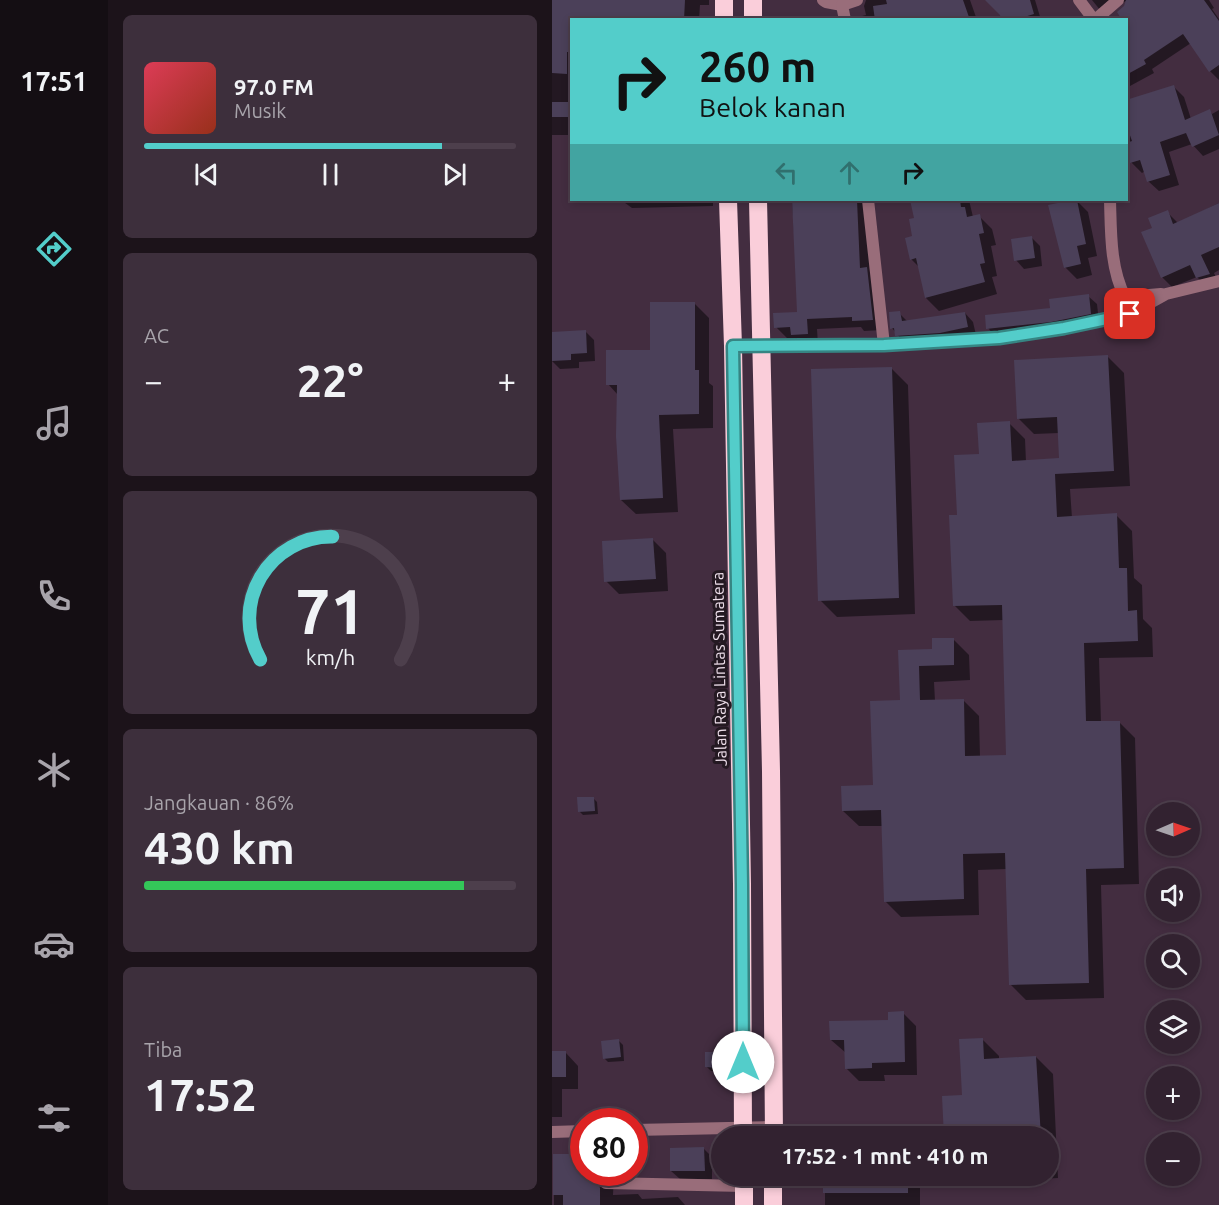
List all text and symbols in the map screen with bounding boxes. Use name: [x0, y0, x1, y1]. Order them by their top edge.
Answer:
icon: right: [600, 42, 678, 120]
text: 260 m: [699, 43, 816, 90]
text: 17:51: [20, 66, 88, 96]
text: 97.0 FM: [234, 74, 314, 99]
text: Belok kanan: [699, 92, 846, 122]
text: Musik: [234, 99, 286, 122]
icon: left: [770, 156, 803, 189]
icon: ahead: [833, 156, 866, 189]
icon: right: [896, 156, 929, 189]
icon: previous: [190, 158, 223, 191]
icon: pause: [314, 158, 347, 191]
icon: next: [438, 158, 471, 191]
icon: directions: [33, 228, 75, 270]
pin: [1104, 288, 1155, 339]
icon: arrive: [1113, 297, 1146, 330]
text: AC: [144, 324, 169, 347]
text: 22°: [297, 355, 363, 406]
text: −: [144, 362, 163, 399]
text: +: [497, 362, 516, 399]
icon: music: [33, 402, 75, 444]
street label: Jalan Raya Lintas Sumatera: [708, 572, 730, 766]
icon: phone: [33, 575, 75, 617]
text: 71: [295, 576, 365, 646]
text: km/h: [305, 645, 355, 669]
icon: climate: [33, 749, 75, 791]
text: Jangkauan · 86%: [144, 791, 294, 814]
north arrow: [1146, 802, 1200, 856]
map controls: [1146, 802, 1200, 1186]
text: 430 km: [144, 822, 295, 873]
button: sound: [1146, 868, 1200, 922]
icon: car: [33, 923, 75, 965]
button: search: [1146, 934, 1200, 988]
button: layers: [1146, 1000, 1200, 1054]
position arrow: [711, 1030, 775, 1094]
text: Tiba: [144, 1038, 182, 1061]
button: +: [1146, 1066, 1200, 1120]
text: 17:52: [144, 1069, 257, 1120]
icon: filters: [33, 1097, 75, 1139]
speed limit sign: 80: [570, 1108, 648, 1186]
button: −: [1146, 1132, 1200, 1186]
text: 17:52 · 1 mnt · 410 m: [781, 1143, 989, 1168]

